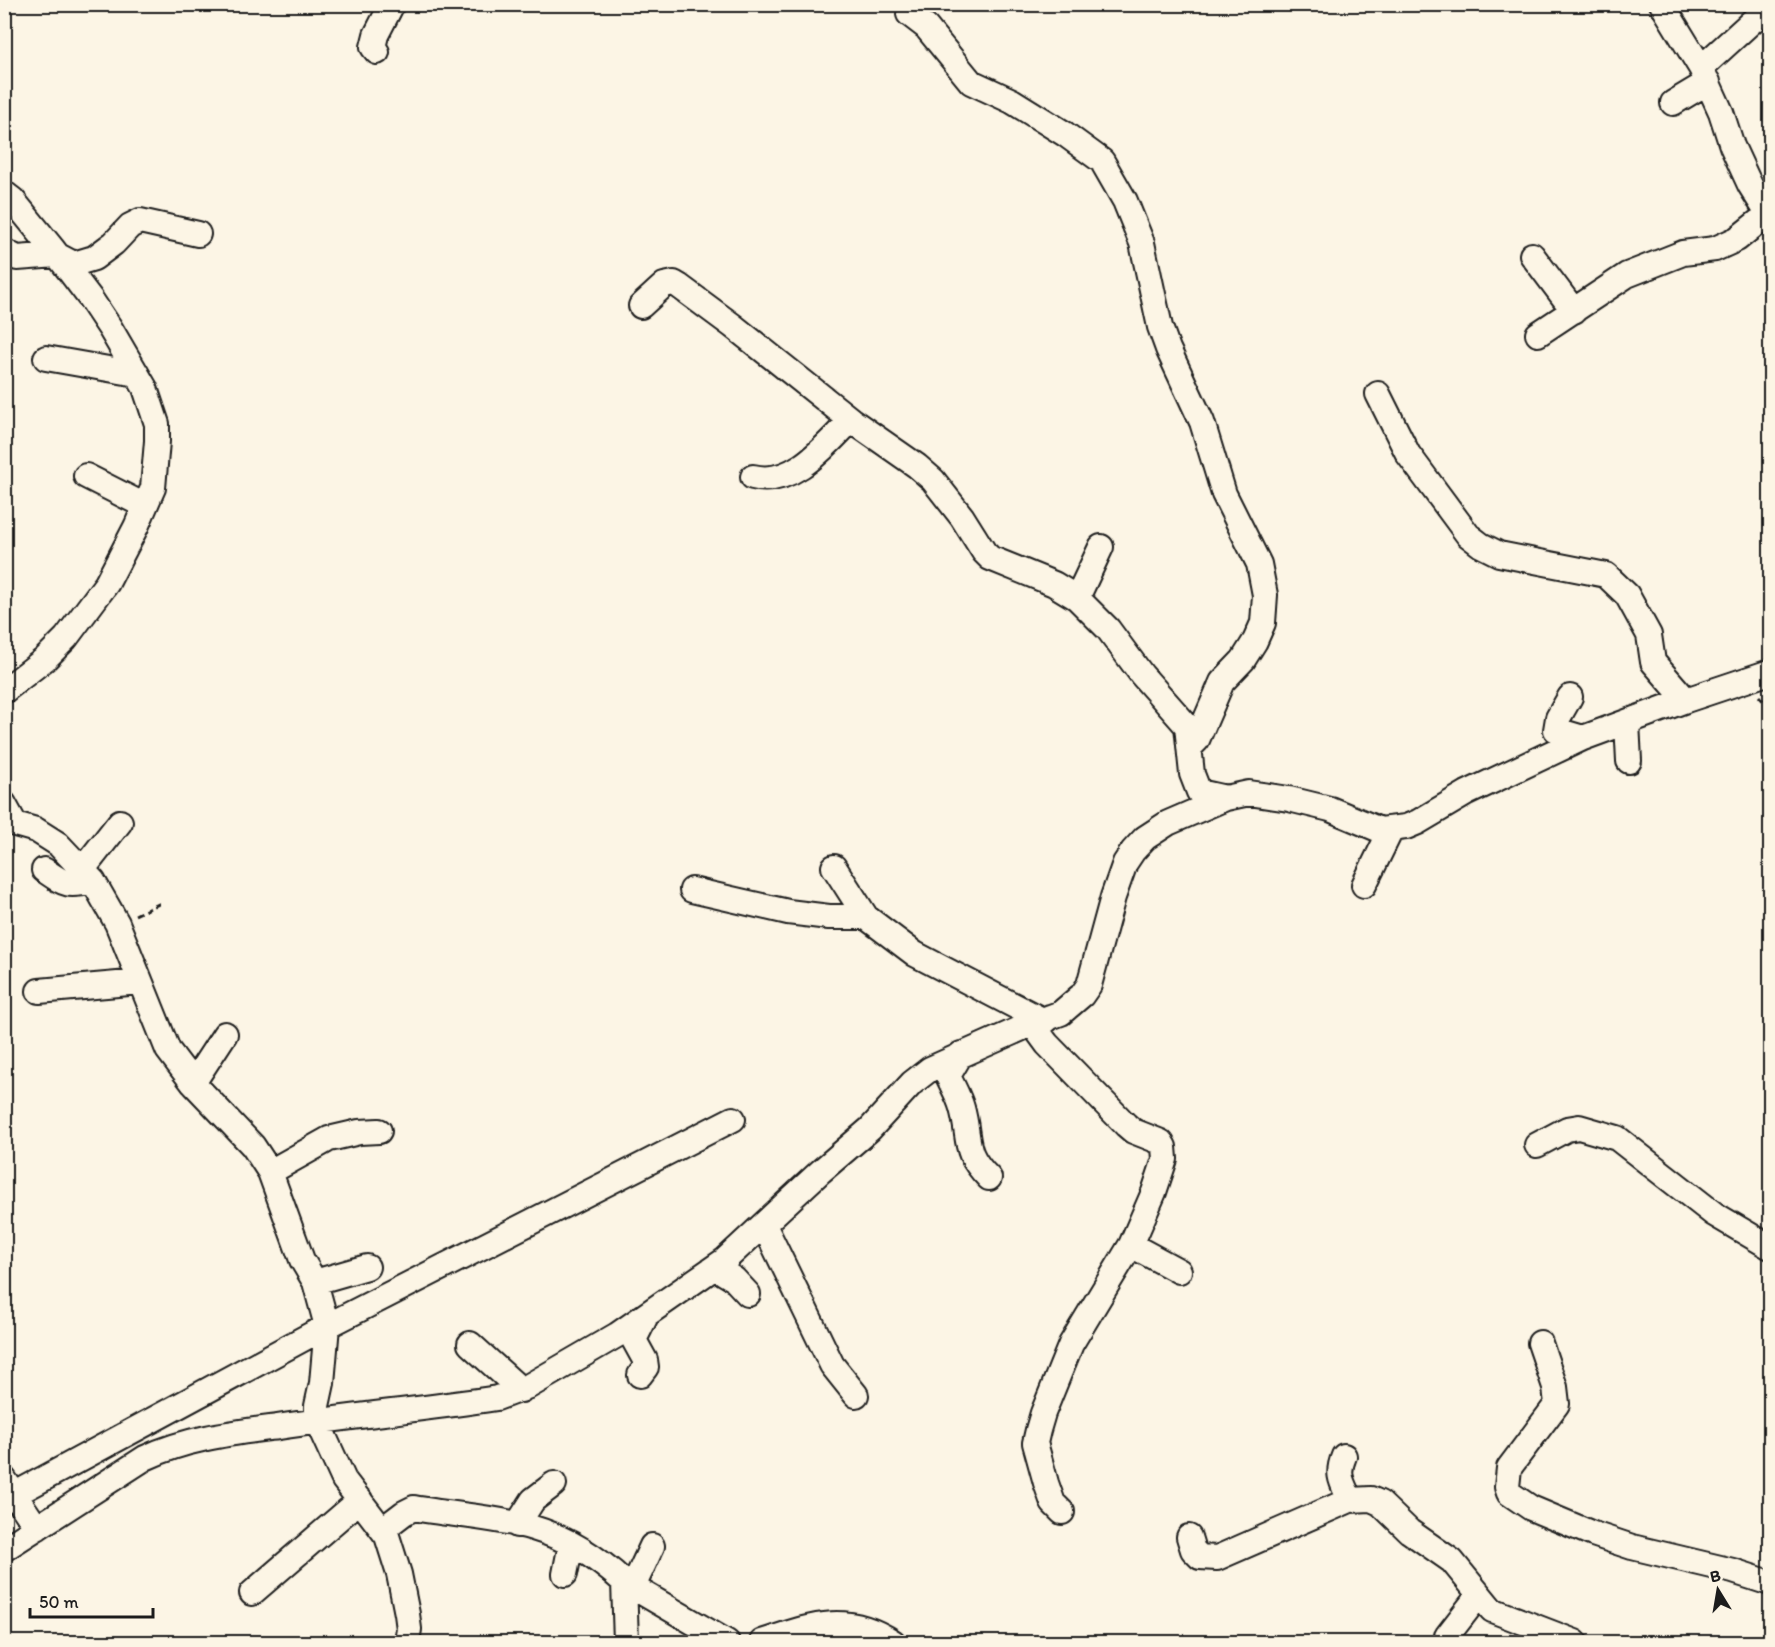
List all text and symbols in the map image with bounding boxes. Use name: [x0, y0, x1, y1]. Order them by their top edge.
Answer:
north arrow: [1688, 1560, 1748, 1620]
text: B: [1708, 1565, 1723, 1586]
scale bar: [30, 1581, 153, 1619]
text: 50 m: [39, 1591, 79, 1613]

